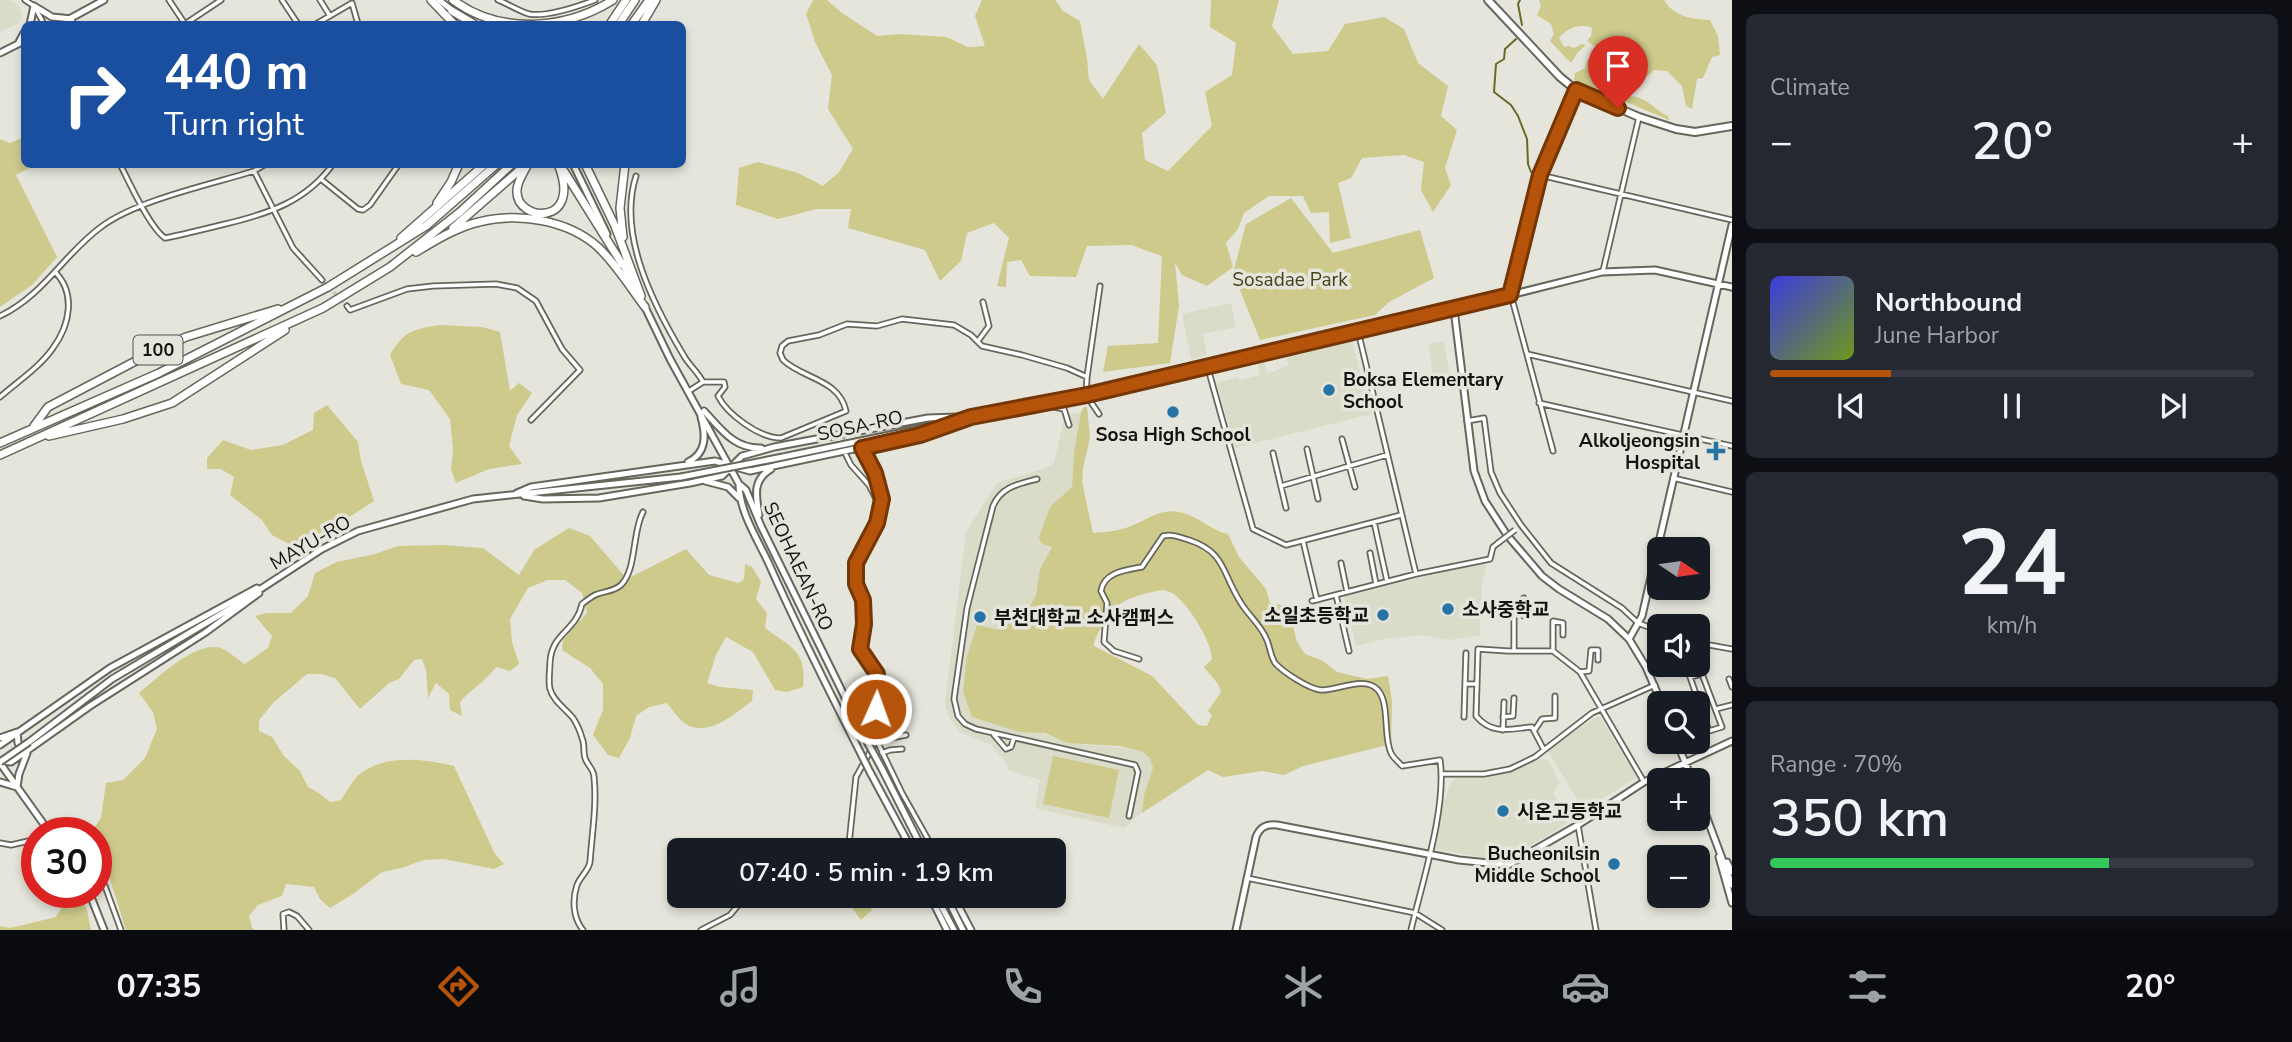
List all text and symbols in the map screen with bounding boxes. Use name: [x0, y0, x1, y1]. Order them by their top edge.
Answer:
pin: [1588, 36, 1648, 108]
text: 440 m: [164, 39, 308, 106]
icon: arrive: [1599, 47, 1637, 85]
icon: right: [49, 49, 140, 140]
text: Climate: [1770, 72, 1850, 103]
text: Turn right: [164, 103, 304, 146]
text: 20°: [1971, 106, 2053, 177]
text: −: [1770, 117, 1793, 168]
text: +: [2231, 117, 2254, 168]
park label: Sosadae Park: [1232, 267, 1348, 293]
text: Northbound: [1875, 285, 2022, 320]
text: June Harbor: [1875, 320, 1999, 351]
road number: 100: [134, 336, 182, 364]
place label: Boksa Elementary School: [1343, 367, 1504, 415]
marker: Boksa Elementary School: [1321, 382, 1337, 398]
icon: previous: [1832, 387, 1870, 425]
icon: pause: [1993, 387, 2031, 425]
icon: next: [2154, 387, 2192, 425]
street label: SOSA-RO: [815, 404, 905, 448]
marker: Sosa High School: [1165, 404, 1181, 420]
place label: Sosa High School: [1095, 422, 1251, 448]
place label: Alkoljeongsin Hospital: [1579, 428, 1700, 476]
marker: Alkoljeongsin Hospital: [1706, 441, 1726, 461]
street label: SEOHAEAN-RO: [757, 498, 839, 635]
text: 24: [1957, 502, 2067, 626]
street label: MAYU-RO: [265, 509, 356, 576]
north arrow: [1647, 537, 1710, 600]
map controls: [1647, 537, 1710, 908]
place label: 소사중학교: [1462, 597, 1549, 623]
marker: 소사중학교: [1440, 601, 1456, 617]
place label: 소일초등학교: [1264, 603, 1369, 629]
place label: 부천대학교 소사캠퍼스: [994, 605, 1174, 631]
marker: 소일초등학교: [1375, 607, 1391, 623]
marker: 부천대학교 소사캠퍼스: [972, 609, 988, 625]
text: km/h: [1987, 610, 2037, 641]
button: sound: [1647, 614, 1710, 677]
position arrow: [839, 672, 913, 746]
button: search: [1647, 691, 1710, 754]
text: Range · 70%: [1770, 749, 1902, 780]
button: +: [1647, 768, 1710, 831]
text: 350 km: [1770, 783, 1949, 854]
place label: 시온고등학교: [1517, 799, 1622, 825]
marker: 시온고등학교: [1495, 803, 1511, 819]
speed limit sign: 30: [21, 817, 112, 908]
place label: Bucheonilsin Middle School: [1474, 841, 1600, 889]
button: −: [1647, 845, 1710, 908]
text: 07:40 · 5 min · 1.9 km: [739, 855, 994, 890]
marker: Bucheonilsin Middle School: [1606, 856, 1622, 872]
icon: directions: [434, 962, 483, 1011]
icon: music: [716, 962, 765, 1011]
icon: phone: [998, 962, 1047, 1011]
icon: climate: [1279, 962, 1328, 1011]
icon: car: [1561, 962, 1610, 1011]
icon: filters: [1843, 962, 1892, 1011]
text: 07:35: [116, 965, 201, 1008]
text: 20°: [2125, 965, 2175, 1008]

